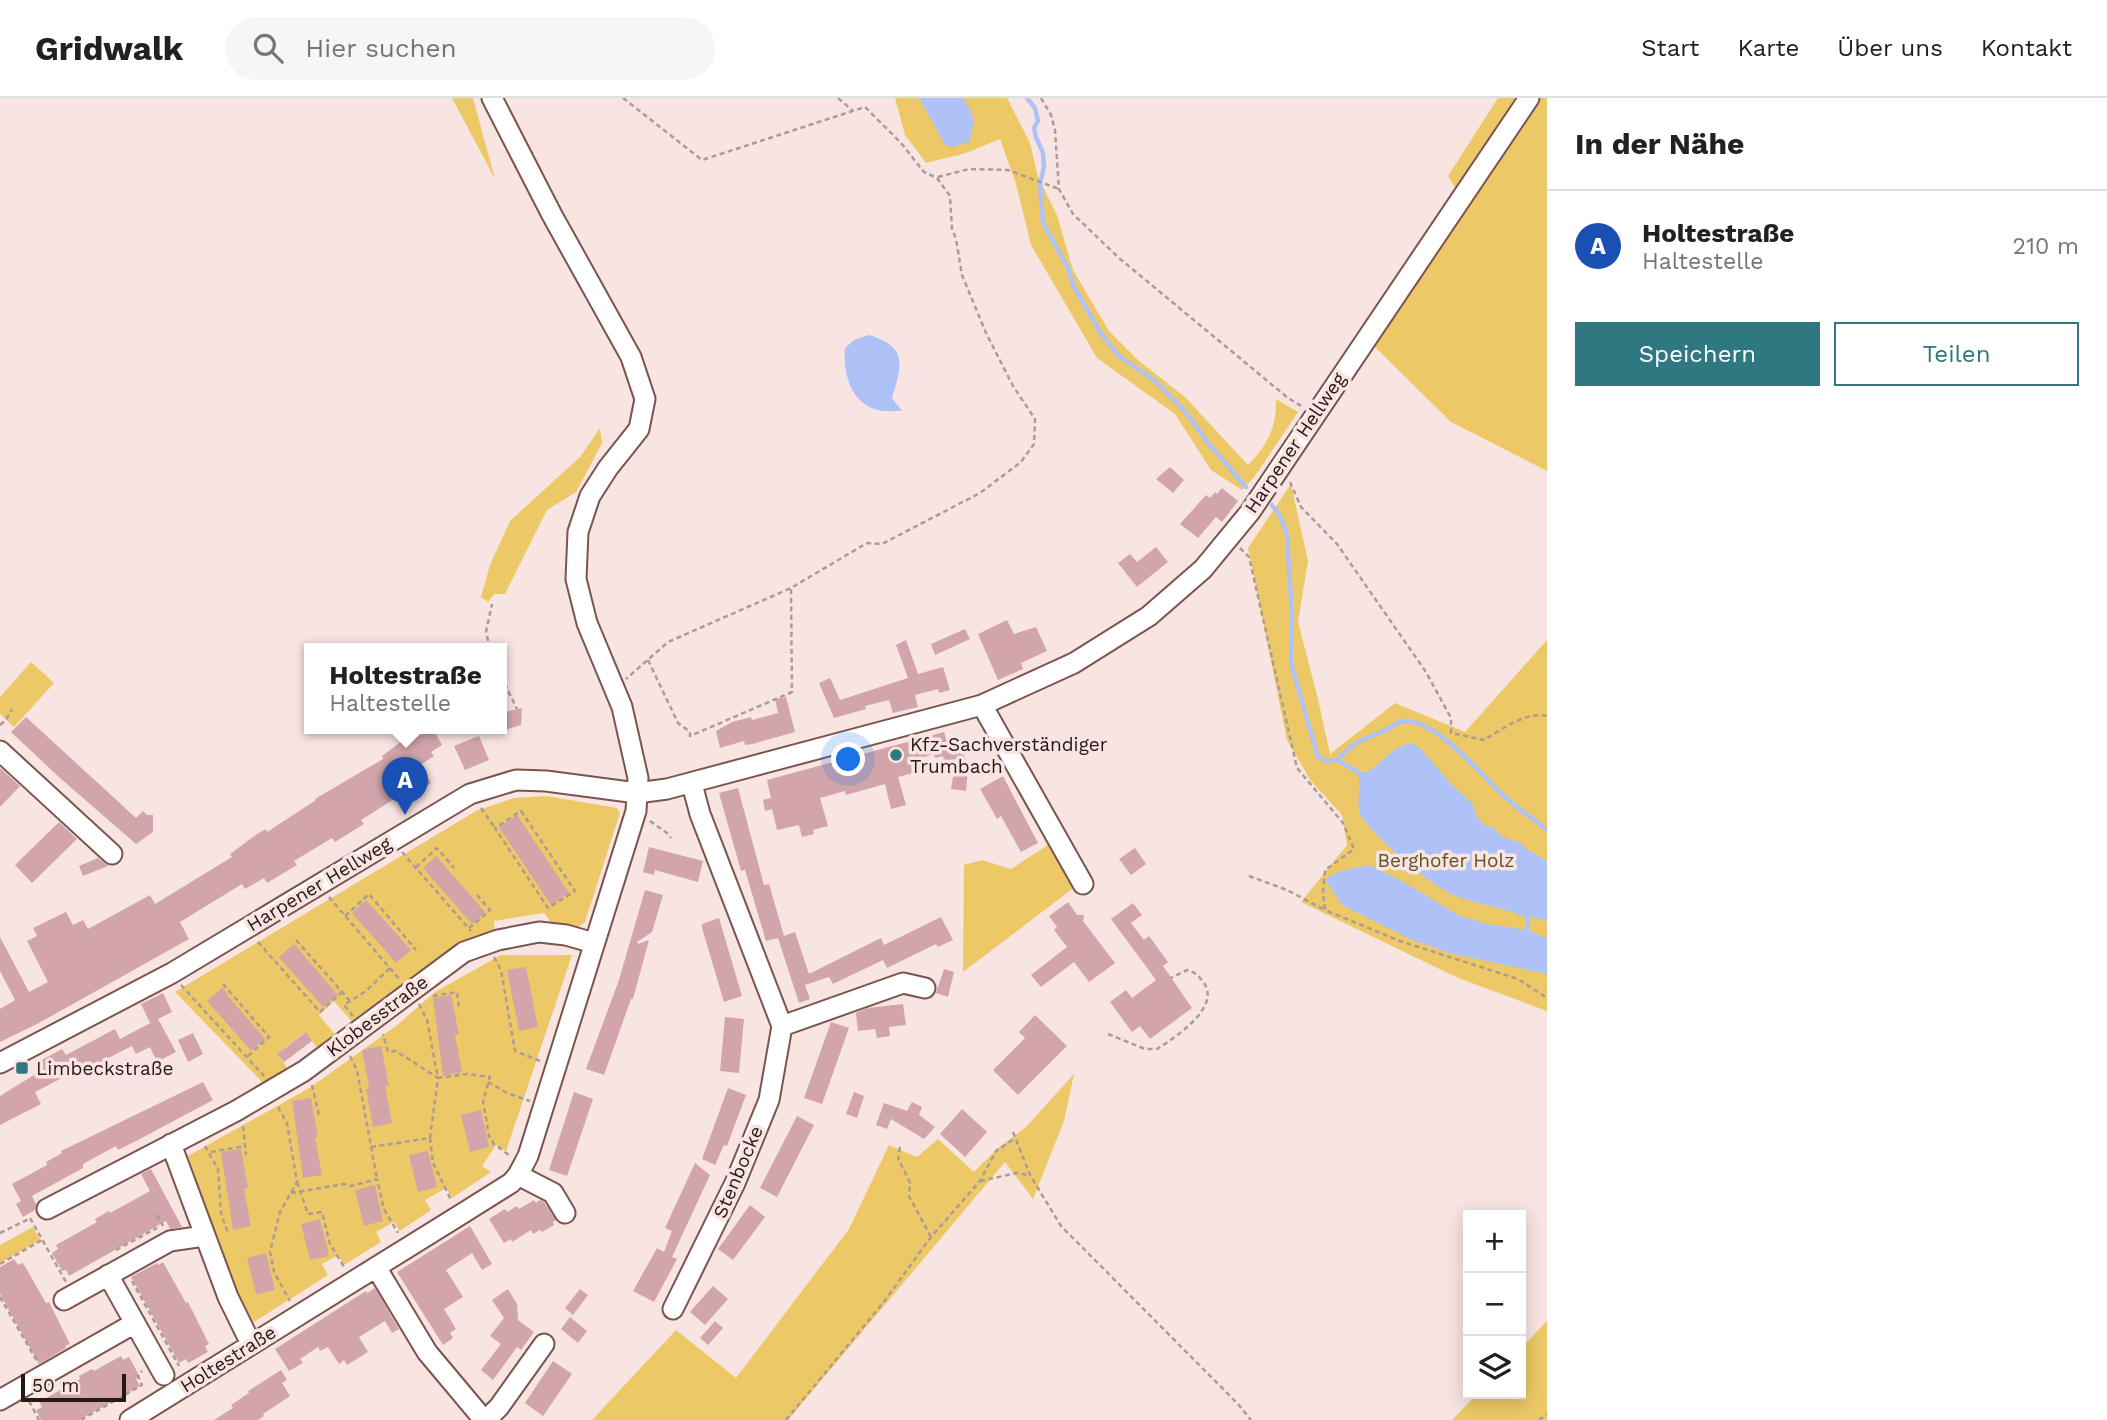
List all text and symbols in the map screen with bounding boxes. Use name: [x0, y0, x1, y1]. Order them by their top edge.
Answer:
search box: [225, 17, 715, 80]
text: Gridwalk: [35, 29, 183, 68]
icon: search: [249, 29, 287, 67]
text: Hier suchen: [305, 33, 457, 63]
text: Start: [1641, 34, 1699, 62]
text: Karte: [1737, 34, 1799, 62]
text: Über uns: [1837, 34, 1943, 62]
text: Kontakt: [1981, 34, 2072, 62]
text: In der Nähe: [1575, 126, 1744, 161]
text: Holtestraße: [1642, 218, 1794, 248]
text: A: [1590, 233, 1606, 260]
text: 210 m: [2013, 233, 2079, 260]
text: Haltestelle: [1642, 248, 1764, 275]
button: Speichern: [1575, 322, 1820, 386]
button: Teilen: [1834, 322, 2079, 386]
street label: Harpener Hellweg: [1239, 368, 1351, 518]
popup: [304, 643, 507, 734]
text: Holtestraße: [329, 660, 482, 690]
text: Haltestelle: [329, 690, 451, 717]
place label: Kfz-Sachverständiger Trumbach: [910, 733, 1108, 778]
your location: [831, 742, 865, 776]
marker: Kfz-Sachverständiger Trumbach: [888, 747, 904, 763]
pin: A: [382, 757, 428, 815]
street label: Harpener Hellweg: [243, 831, 396, 936]
park label: Berghofer Holz: [1378, 849, 1514, 872]
street label: Klobesstraße: [322, 970, 432, 1062]
place label: Limbeckstraße: [36, 1057, 174, 1080]
marker: Limbeckstraße: [14, 1060, 30, 1076]
street label: Stenbocke: [708, 1122, 768, 1222]
map controls: [1463, 1210, 1526, 1399]
button: +: [1463, 1210, 1526, 1273]
button: −: [1463, 1273, 1526, 1336]
street label: Holtestraße: [176, 1321, 280, 1397]
button: layers: [1463, 1336, 1526, 1399]
scale bar: [21, 1371, 126, 1403]
text: 50 m: [32, 1374, 79, 1397]

